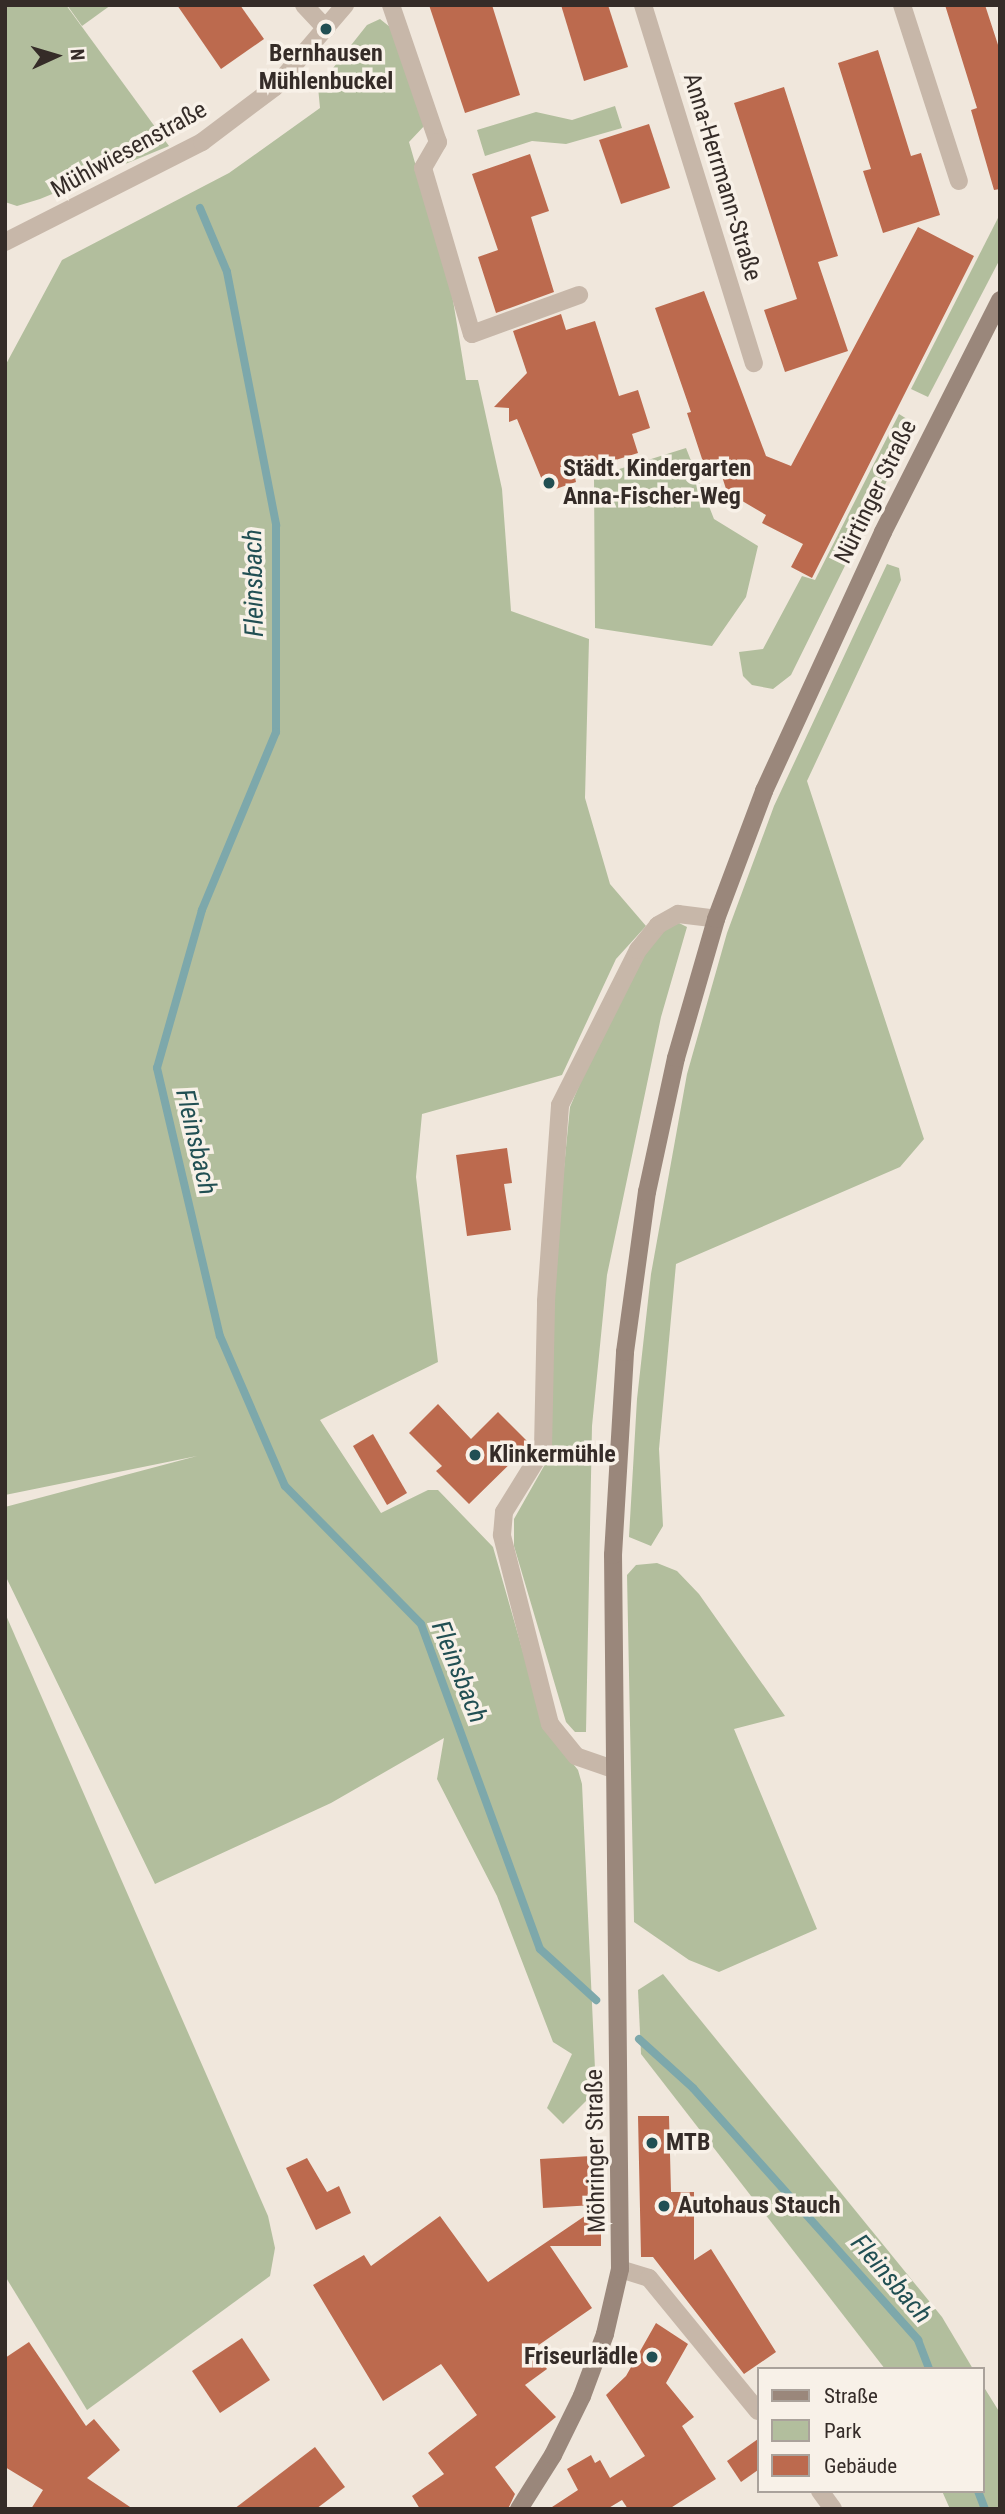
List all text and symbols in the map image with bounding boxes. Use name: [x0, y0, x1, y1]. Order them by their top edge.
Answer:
north arrow: [21, 21, 91, 91]
marker: Bernhausen Mühlenbuckel: [318, 21, 334, 37]
place label: Bernhausen Mühlenbuckel: [259, 40, 393, 96]
text: N: [66, 48, 89, 61]
street label: Anna-Herrmann-Straße: [677, 70, 767, 284]
street label: Mühlwiesenstraße: [46, 95, 212, 205]
street label: Nürtinger Straße: [829, 416, 923, 568]
place label: Städt. Kindergarten Anna-Fischer-Weg: [563, 455, 751, 511]
marker: Städt. Kindergarten Anna-Fischer-Weg: [541, 475, 557, 491]
water label: Fleinsbach: [237, 529, 271, 637]
water label: Fleinsbach: [169, 1086, 223, 1198]
place label: Klinkermühle: [489, 1441, 616, 1469]
marker: Klinkermühle: [467, 1447, 483, 1463]
water label: Fleinsbach: [424, 1616, 494, 1728]
street label: Möhringer Straße: [580, 2069, 612, 2233]
place label: MTB: [666, 2129, 710, 2157]
marker: MTB: [644, 2135, 660, 2151]
place label: Autohaus Stauch: [678, 2192, 841, 2220]
marker: Autohaus Stauch: [656, 2198, 672, 2214]
water label: Fleinsbach: [844, 2228, 938, 2330]
place label: Friseurlädle: [524, 2343, 638, 2371]
marker: Friseurlädle: [644, 2349, 660, 2365]
legend: [757, 2367, 984, 2493]
text: Straße: [824, 2384, 878, 2408]
text: Park: [824, 2419, 861, 2443]
text: Gebäude: [824, 2454, 897, 2478]

